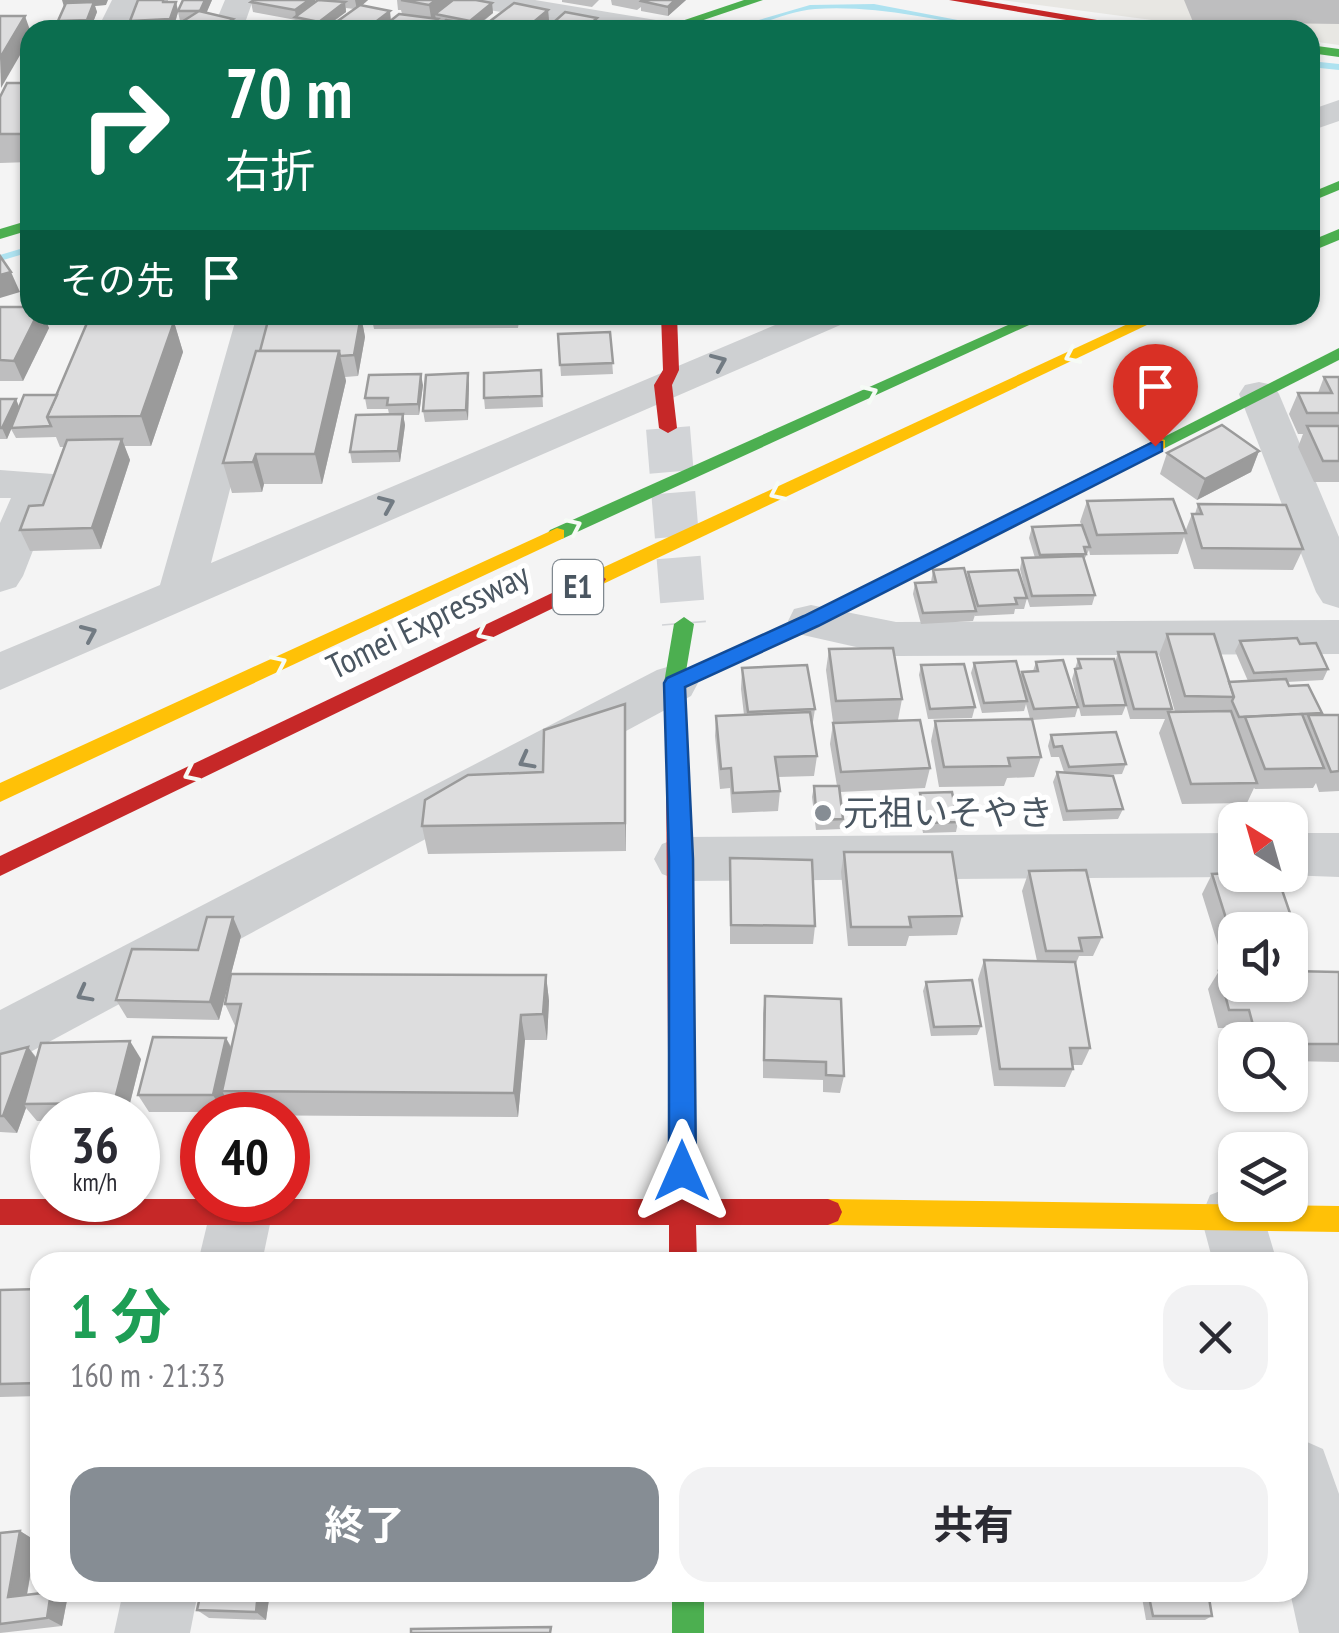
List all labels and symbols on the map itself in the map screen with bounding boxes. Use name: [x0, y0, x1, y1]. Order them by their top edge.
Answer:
one-way arrow: [1064, 343, 1082, 363]
pin: [1113, 344, 1198, 447]
one-way arrow: [708, 354, 726, 374]
one-way arrow: [860, 385, 878, 405]
one-way arrow: [769, 481, 787, 501]
one-way arrow: [378, 495, 395, 515]
one-way arrow: [563, 519, 581, 539]
street label: Tomei Expressway: [319, 551, 537, 689]
road number: E1: [553, 560, 603, 614]
one-way arrow: [476, 621, 494, 640]
one-way arrow: [79, 625, 97, 645]
one-way arrow: [269, 656, 287, 676]
one-way arrow: [518, 749, 537, 768]
one-way arrow: [183, 762, 201, 782]
place label: 元祖いそやき: [843, 789, 1053, 835]
marker: 元祖いそやき: [812, 802, 834, 824]
north arrow: [1218, 802, 1308, 892]
one-way arrow: [76, 982, 94, 1002]
speed limit sign: 40: [180, 1092, 310, 1222]
position arrow: [630, 1119, 734, 1223]

